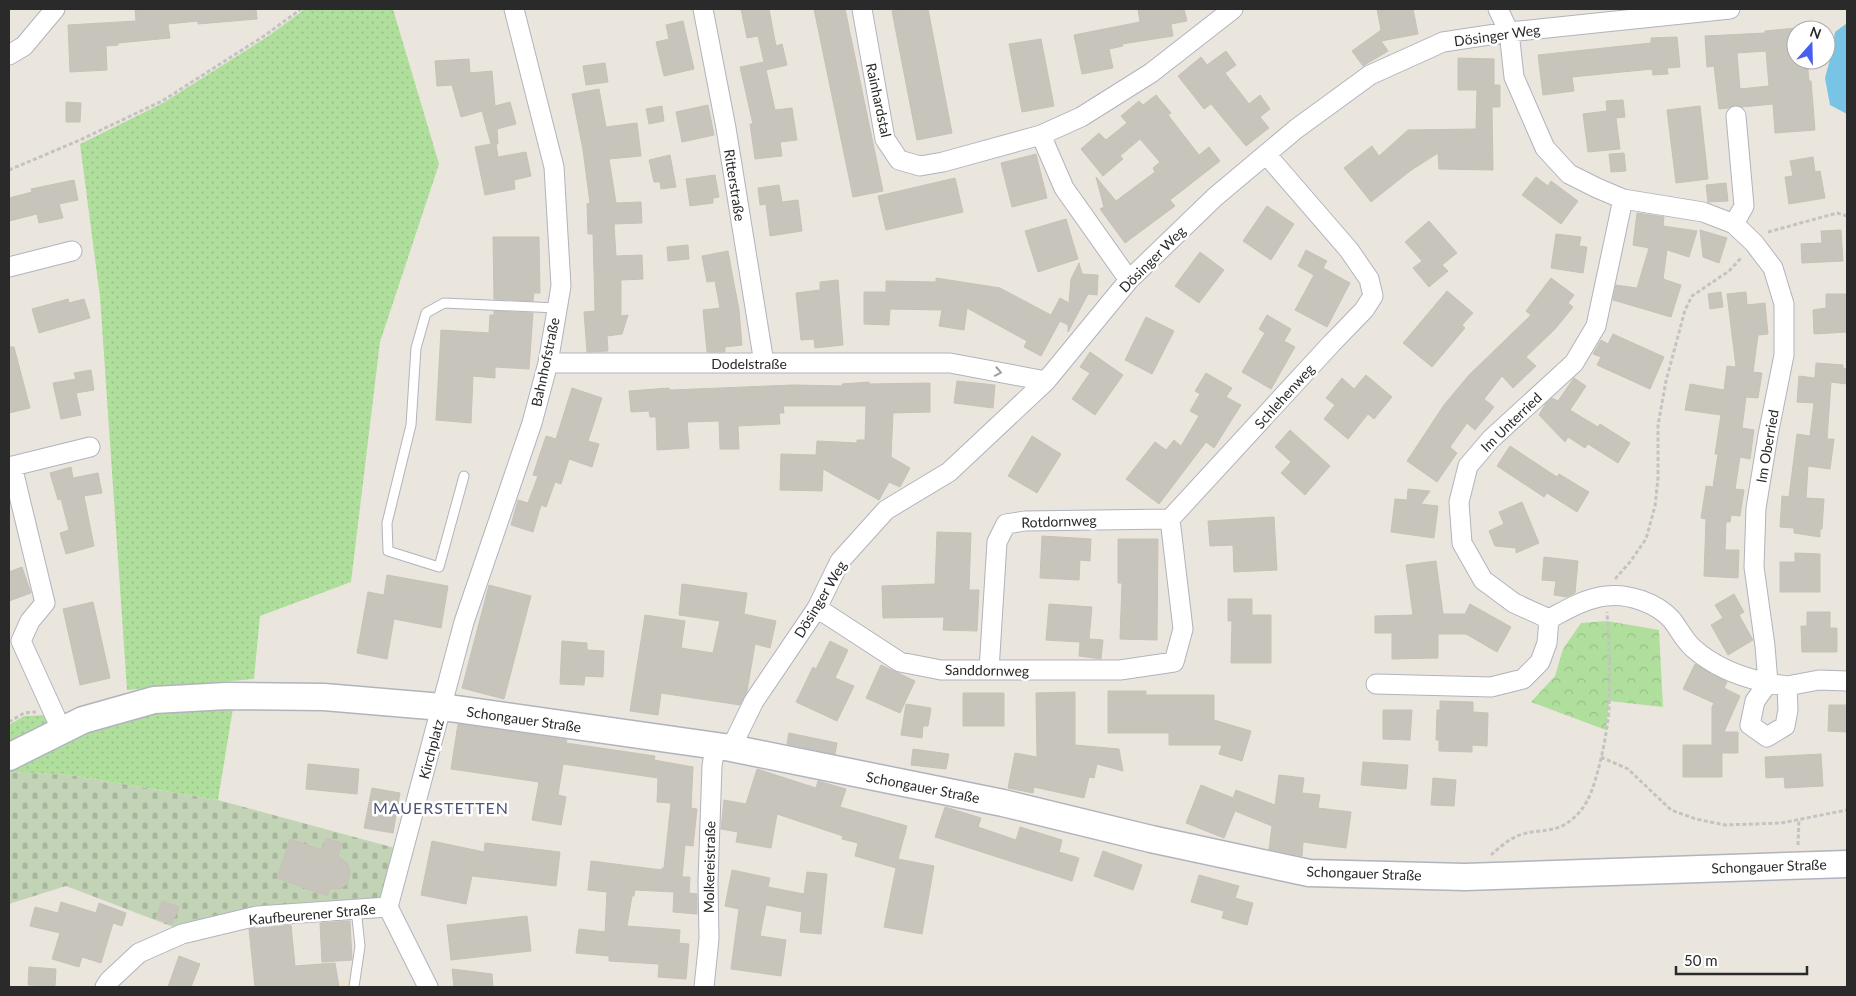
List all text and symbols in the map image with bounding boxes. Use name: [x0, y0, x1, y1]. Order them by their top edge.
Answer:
north arrow: [1786, 20, 1836, 70]
street label: Dösinger Weg: [1453, 21, 1541, 49]
text: N: [1808, 22, 1824, 42]
street label: Rainhardstal: [863, 61, 895, 139]
street label: Ritterstraße: [721, 148, 749, 222]
street label: Dösinger Weg: [1115, 222, 1189, 296]
street label: Bahnhofstraße: [527, 316, 563, 408]
street label: Dodelstraße: [711, 355, 787, 372]
street label: Schlehenweg: [1250, 360, 1318, 432]
one-way arrow: [994, 366, 1002, 376]
street label: Im Unterried: [1477, 389, 1545, 455]
street label: Im Oberried: [1752, 408, 1782, 484]
street label: Rotdornweg: [1021, 511, 1097, 531]
street label: Dösinger Weg: [790, 557, 850, 641]
street label: Sanddornweg: [945, 661, 1029, 679]
street label: Schongauer Straße: [466, 703, 582, 735]
street label: Kirchplatz: [415, 717, 447, 781]
street label: Schongauer Straße: [865, 768, 981, 806]
district label: MAUERSTETTEN: [373, 798, 509, 817]
street label: Molkereistraße: [700, 821, 718, 913]
street label: Schongauer Straße: [1711, 855, 1827, 877]
street label: Schongauer Straße: [1306, 862, 1422, 884]
street label: Kaufbeurener Straße: [248, 900, 376, 928]
scale bar: [1676, 944, 1807, 976]
text: 50 m: [1684, 951, 1718, 969]

